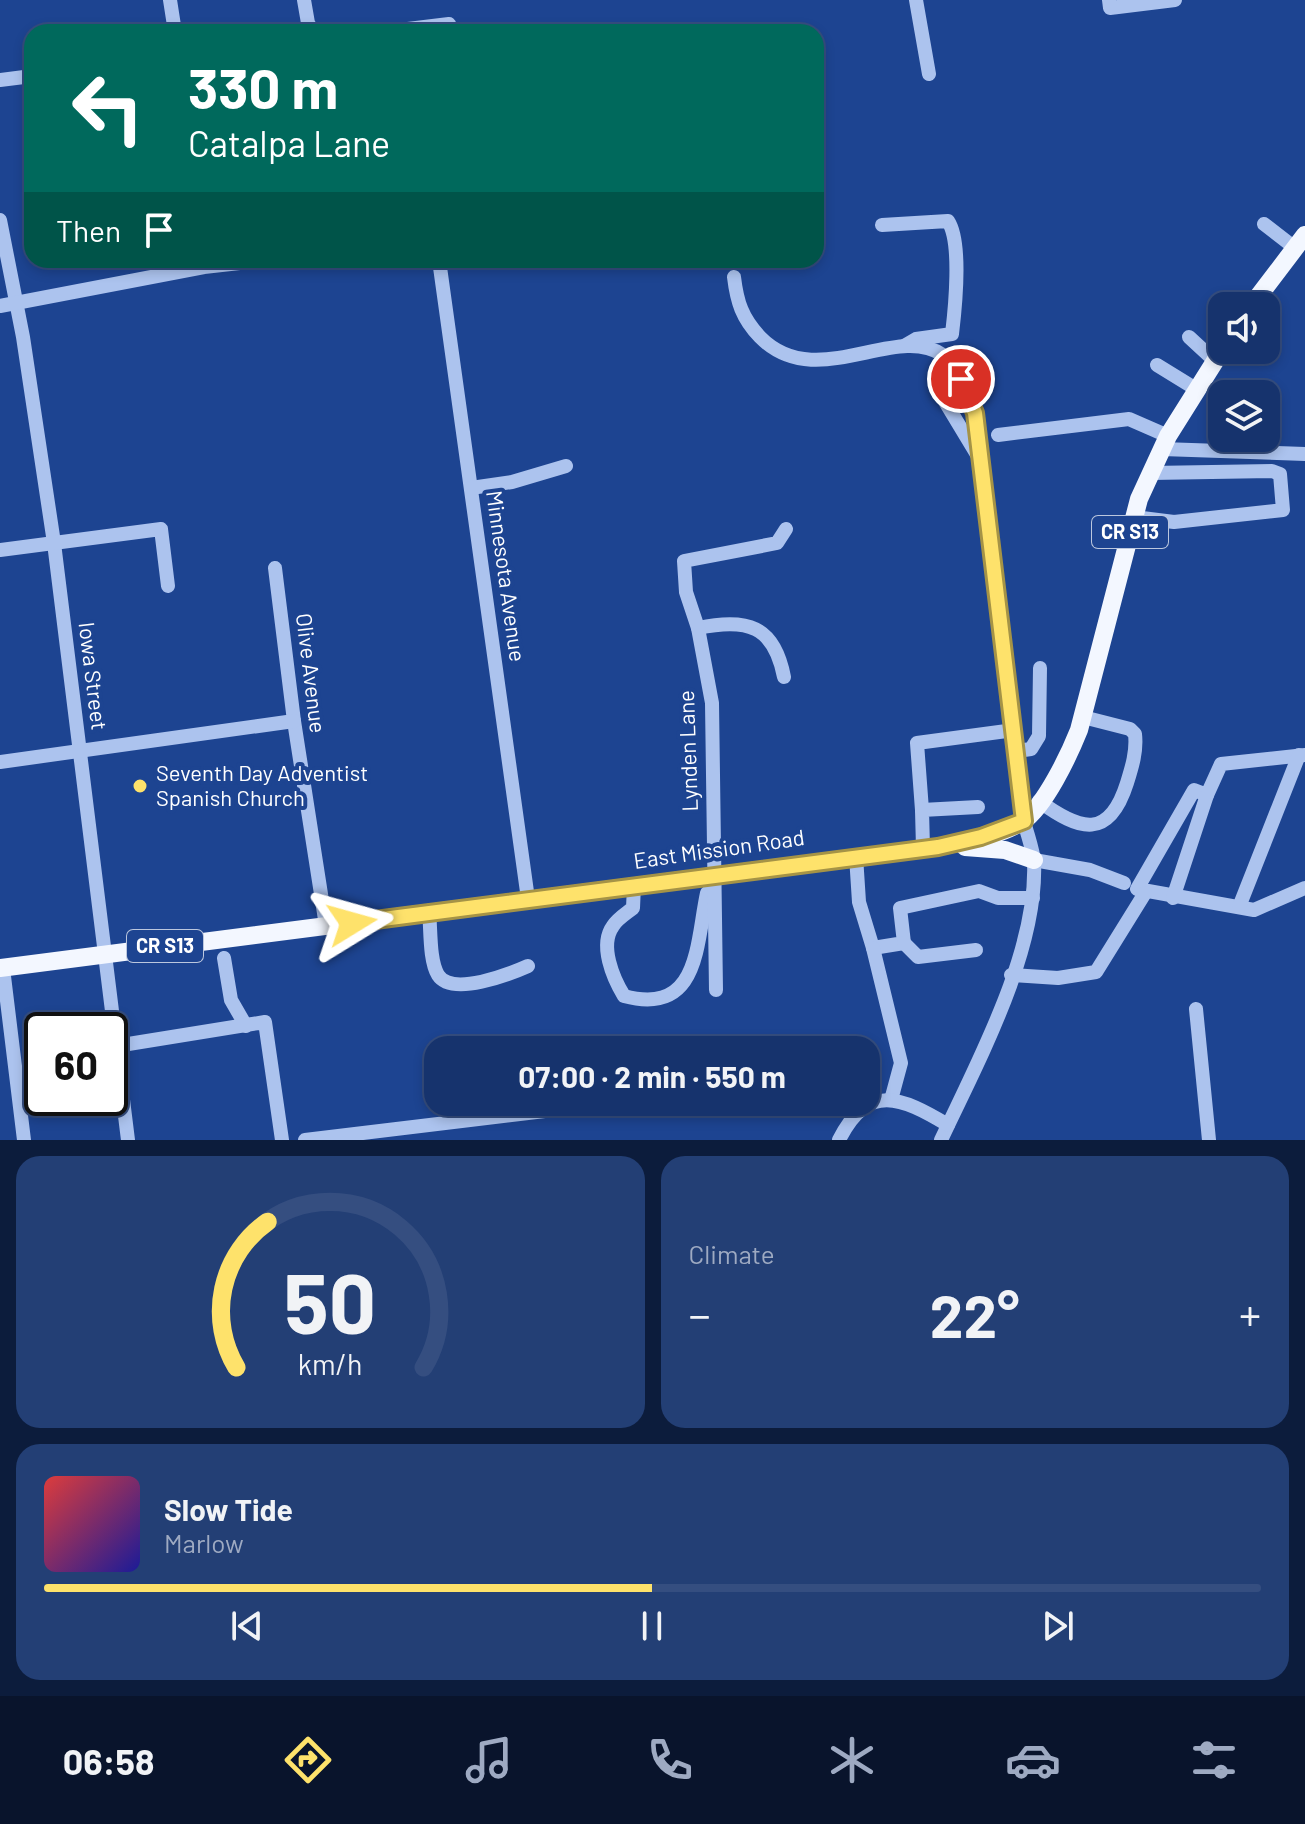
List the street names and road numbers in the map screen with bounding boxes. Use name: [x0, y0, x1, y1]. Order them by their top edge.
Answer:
street label: Minnesota Avenue: [482, 489, 532, 663]
road number: CR S13: [1092, 516, 1168, 548]
street label: Olive Avenue: [292, 612, 332, 734]
street label: Iowa Street: [74, 620, 114, 731]
street label: Lynden Lane: [672, 690, 702, 812]
street label: East Mission Road: [632, 823, 806, 873]
road number: CR S13: [127, 930, 203, 962]

